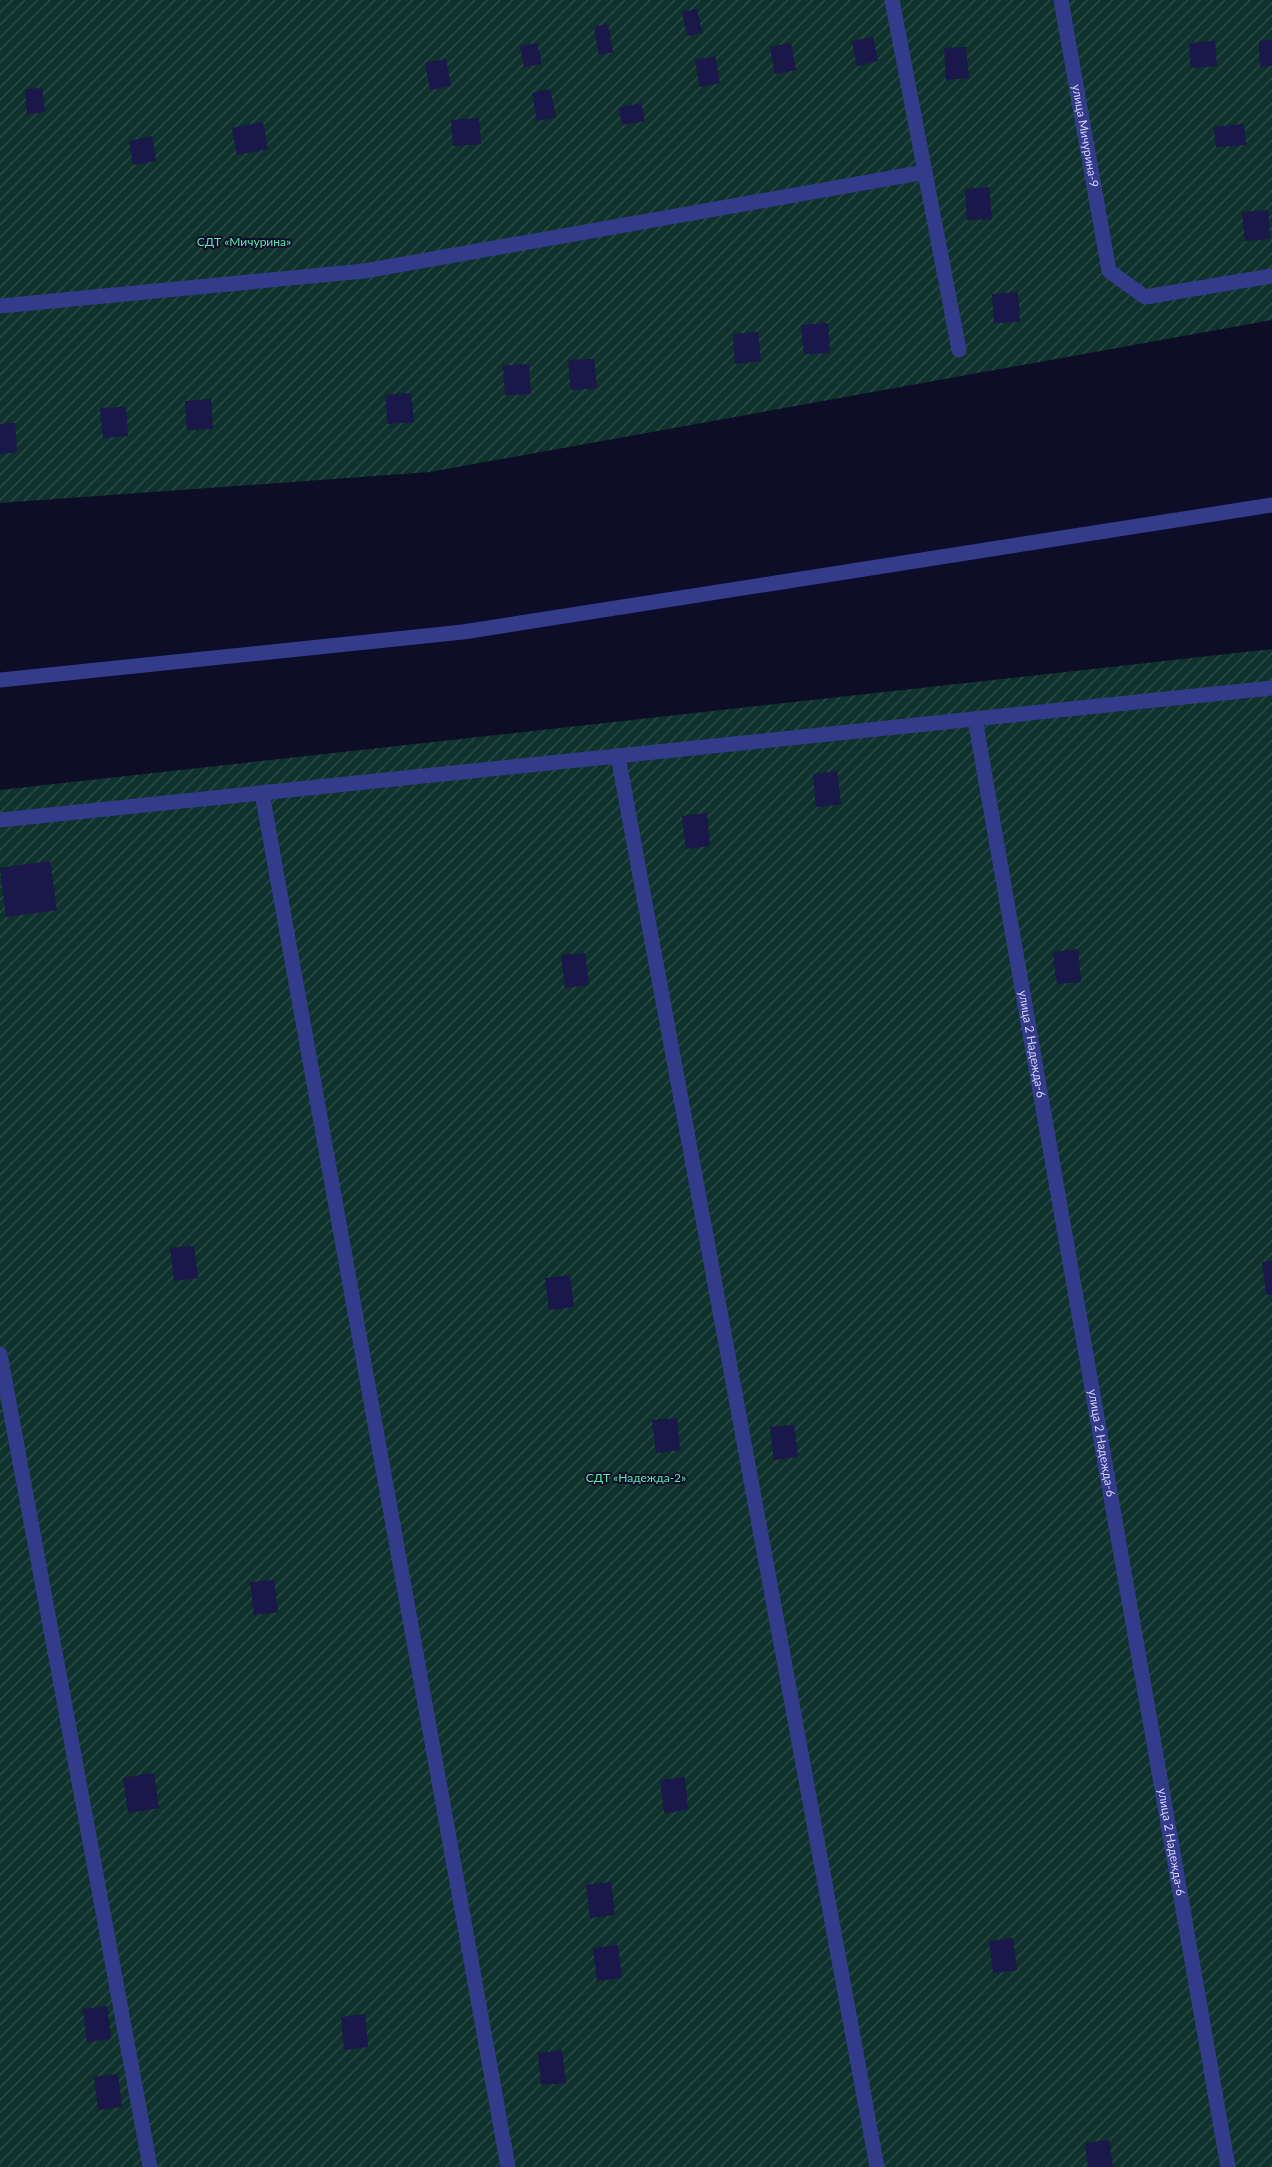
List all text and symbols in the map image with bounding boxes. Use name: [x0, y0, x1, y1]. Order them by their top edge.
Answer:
street label: улица Мичурина-9: [1069, 83, 1102, 188]
park label: СДТ «Мичурина»: [197, 234, 291, 249]
street label: улица 2 Надежда-6: [1016, 989, 1049, 1099]
street label: улица 2 Надежда-6: [1085, 1388, 1119, 1498]
park label: СДТ «Надежда-2»: [586, 1470, 686, 1485]
street label: улица 2 Надежда-6: [1155, 1787, 1188, 1897]

